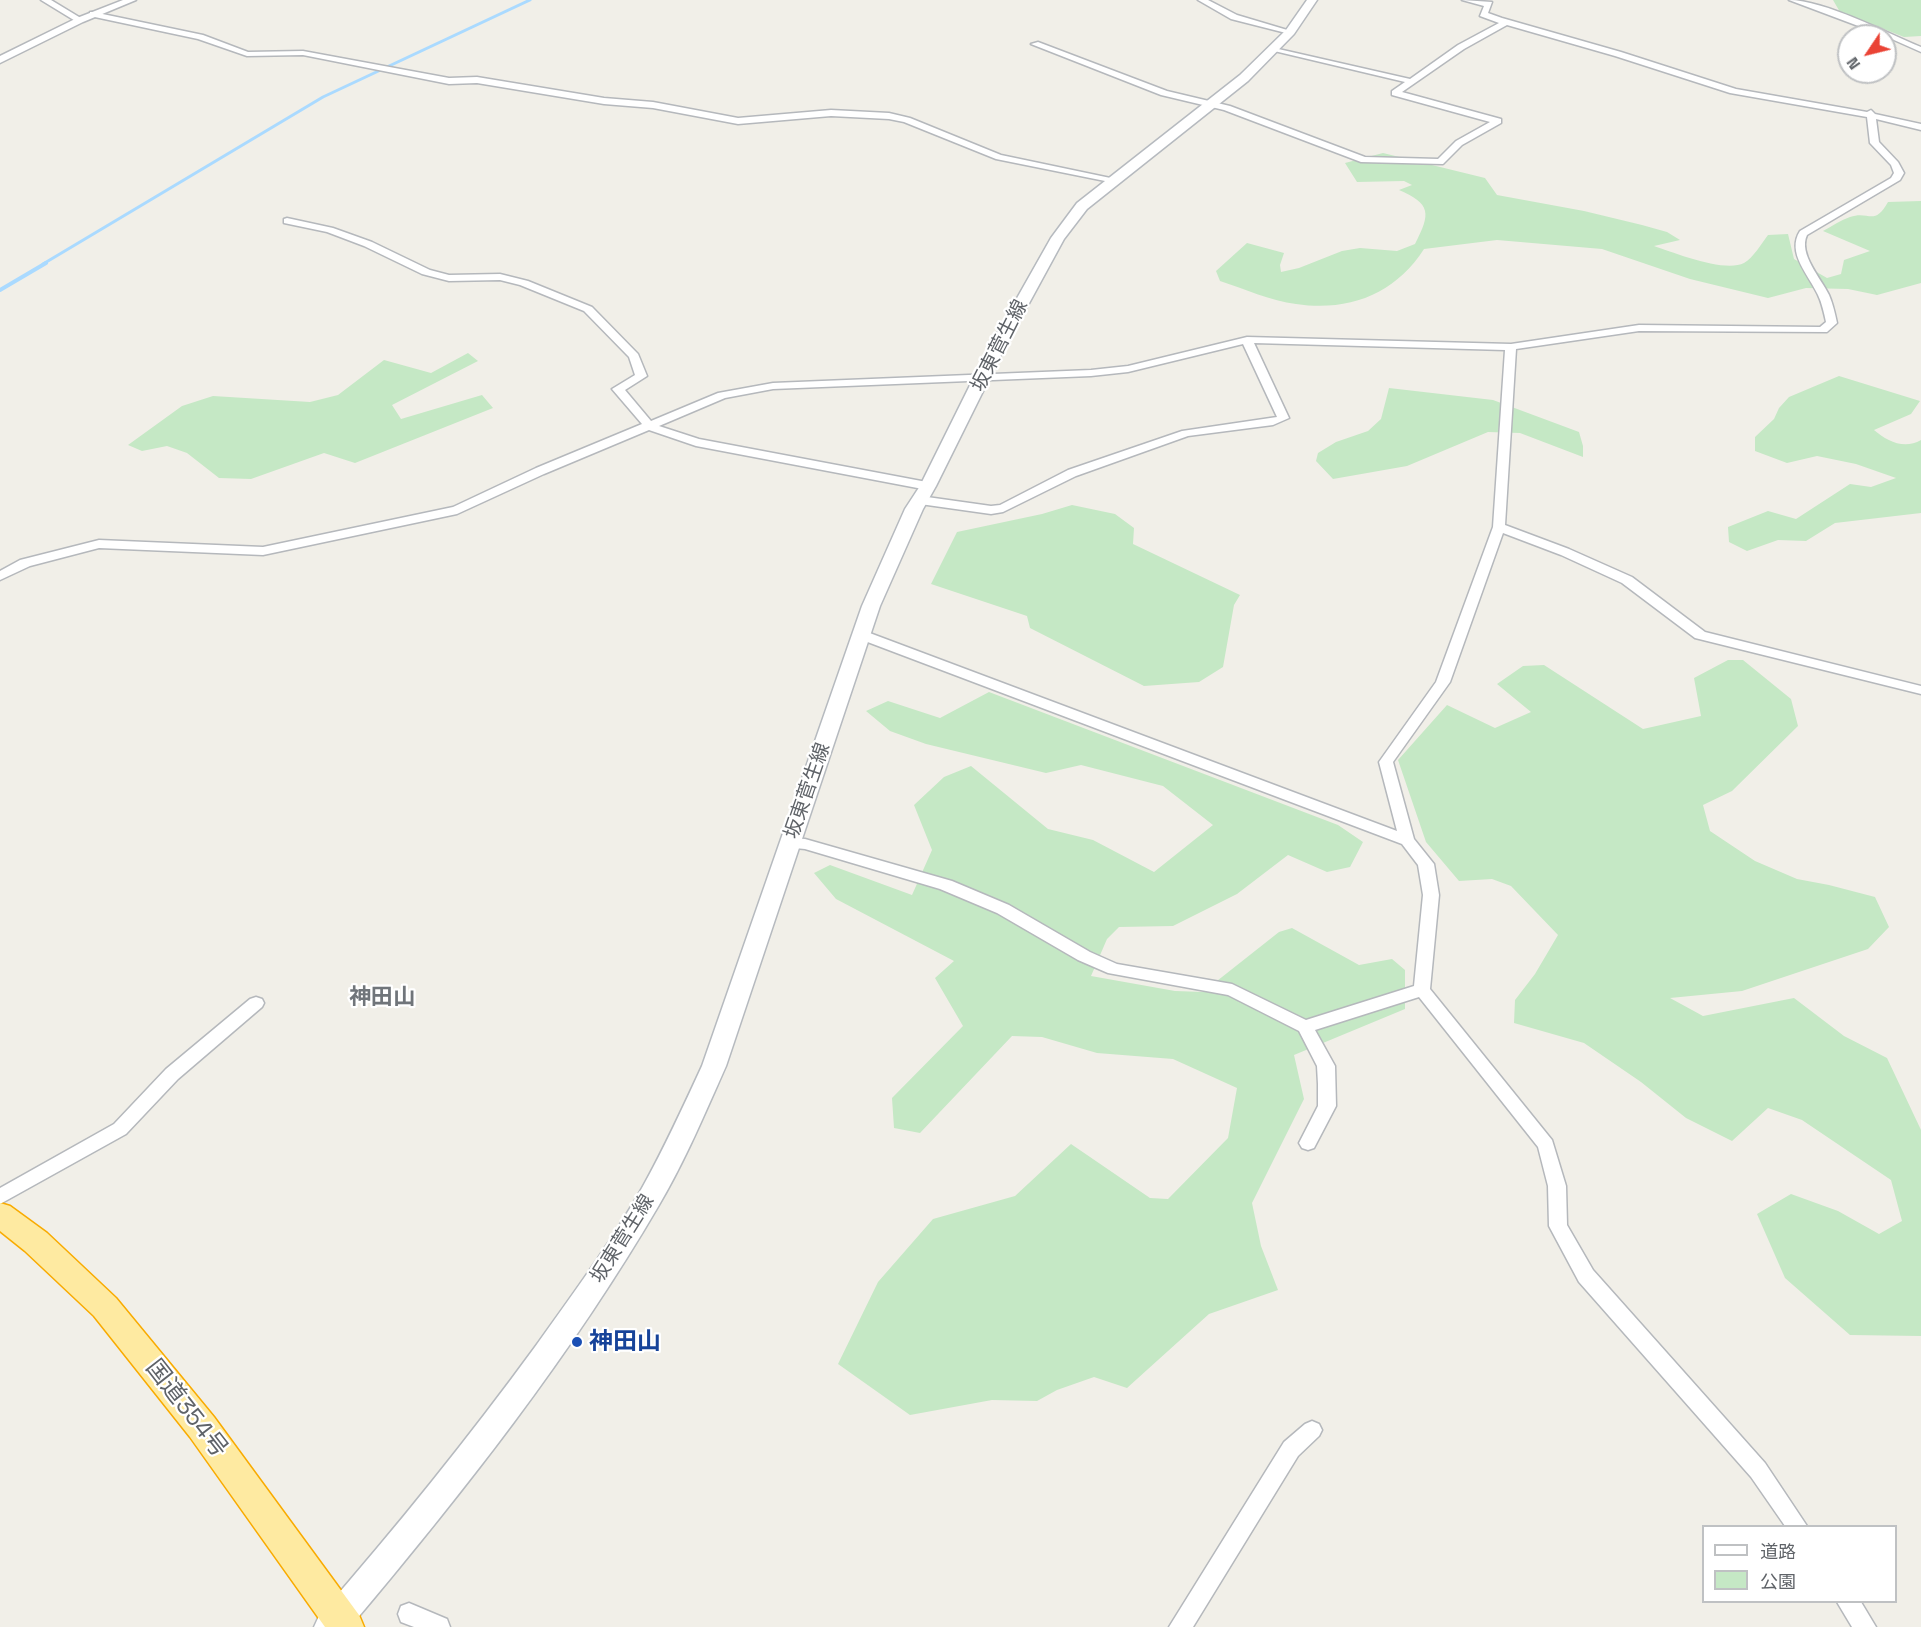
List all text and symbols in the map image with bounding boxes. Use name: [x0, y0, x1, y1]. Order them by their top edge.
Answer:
north arrow: [1837, 24, 1897, 84]
text: N: [1842, 53, 1865, 74]
street label: 坂東菅生線: [967, 296, 1033, 396]
street label: 坂東菅生線: [780, 740, 836, 842]
district label: 神田山: [349, 985, 415, 1011]
street label: 坂東菅生線: [586, 1190, 660, 1288]
place label: 神田山: [589, 1328, 661, 1356]
marker: 神田山: [570, 1335, 584, 1349]
street label: 国道354号: [139, 1354, 233, 1464]
legend: [1702, 1525, 1897, 1603]
text: 道路: [1760, 1540, 1796, 1563]
text: 公園: [1760, 1570, 1796, 1593]

